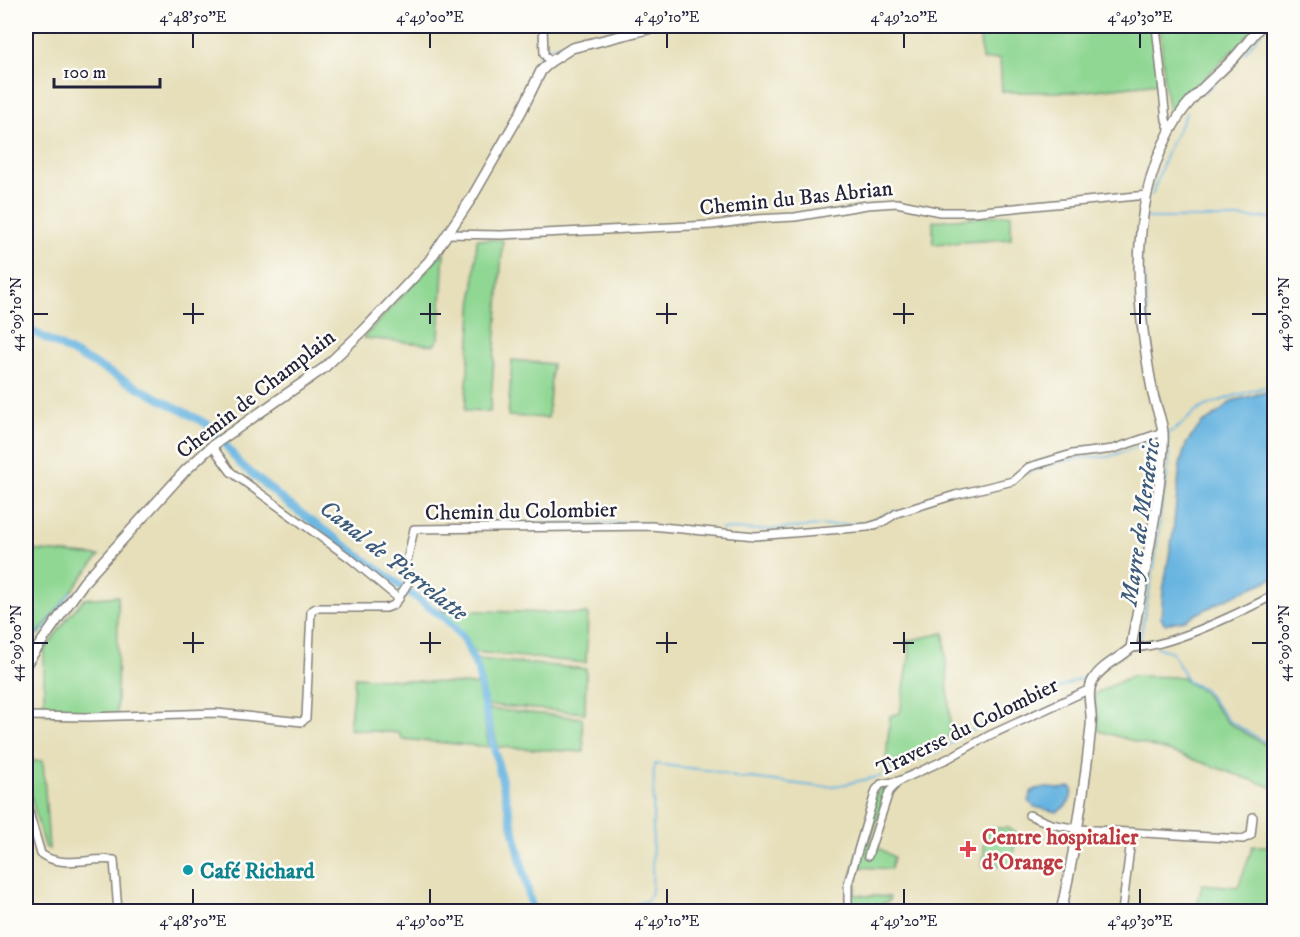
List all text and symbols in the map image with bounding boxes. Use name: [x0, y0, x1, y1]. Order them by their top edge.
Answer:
text: 4°48'50"E: [159, 8, 227, 27]
text: 4°49'00"E: [396, 8, 464, 27]
text: 4°49'10"E: [635, 8, 700, 27]
text: 4°49'20"E: [871, 8, 938, 27]
text: 4°49'30"E: [1107, 8, 1173, 27]
scale bar: [54, 51, 160, 89]
text: 100 m: [63, 62, 106, 84]
street label: Chemin du Bas Abrian: [698, 175, 895, 222]
text: 44°09'10"N: [7, 277, 26, 351]
text: 44°09'10"N: [1275, 277, 1294, 351]
street label: Chemin de Champlain: [171, 323, 341, 465]
water label: Mayre de Merderic: [1114, 435, 1168, 609]
water label: Canal de Pierrelatte: [313, 493, 474, 629]
street label: Chemin du Colombier: [425, 496, 618, 527]
text: 44°09'00"N: [7, 604, 26, 682]
text: 44°09'00"N: [1275, 604, 1294, 682]
street label: Traverse du Colombier: [873, 671, 1063, 783]
place label: Centre hospitalier d'Orange: [982, 824, 1139, 876]
marker: Centre hospitalier d'Orange: [959, 840, 977, 858]
place label: Café Richard: [200, 858, 316, 885]
marker: Café Richard: [181, 863, 195, 877]
text: 4°48'50"E: [159, 912, 227, 931]
text: 4°49'00"E: [396, 912, 464, 931]
text: 4°49'10"E: [635, 912, 700, 931]
text: 4°49'20"E: [871, 912, 938, 931]
text: 4°49'30"E: [1107, 912, 1173, 931]

